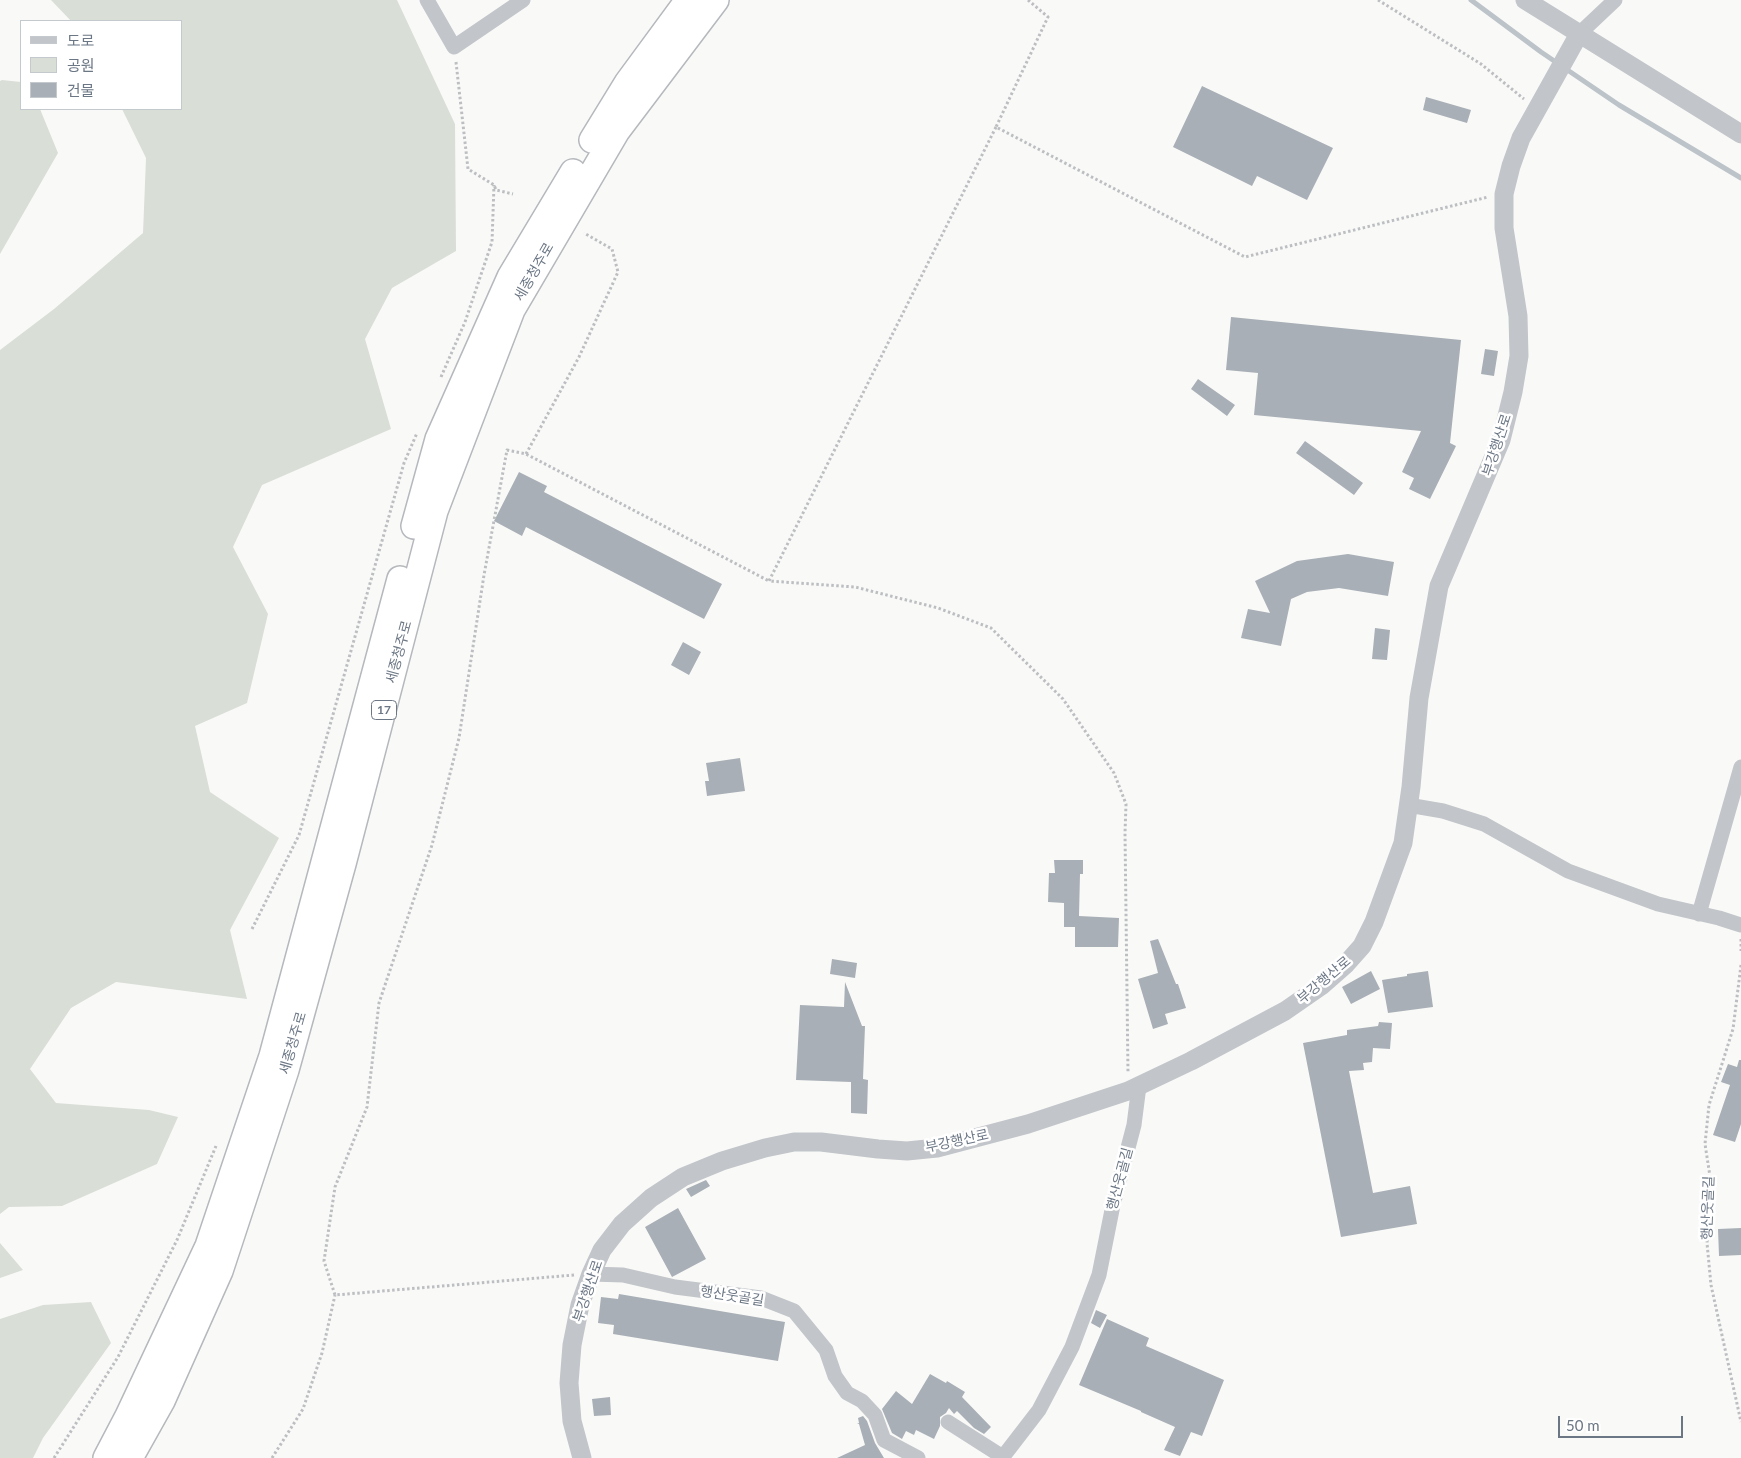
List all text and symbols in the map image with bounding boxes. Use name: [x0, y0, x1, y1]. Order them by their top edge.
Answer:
legend: [20, 20, 182, 110]
text: 도로: [67, 31, 95, 49]
text: 공원: [67, 56, 95, 74]
text: 건물: [67, 81, 95, 99]
street label: 세종청주로: [511, 240, 557, 304]
street label: 부강행산로: [1479, 412, 1515, 478]
street label: 세종청주로: [383, 619, 415, 685]
road number: 17: [372, 700, 396, 720]
street label: 부강행산로: [1294, 953, 1354, 1007]
street label: 세종청주로: [276, 1010, 310, 1076]
street label: 부강행산로: [924, 1126, 990, 1156]
street label: 행산웃골길: [1104, 1146, 1136, 1212]
street label: 행산웃골길: [1698, 1176, 1718, 1240]
street label: 부강행산로: [570, 1258, 606, 1324]
street label: 행산웃골길: [699, 1283, 765, 1309]
scale bar: [1561, 1406, 1686, 1438]
text: 50 m: [1566, 1416, 1600, 1434]

